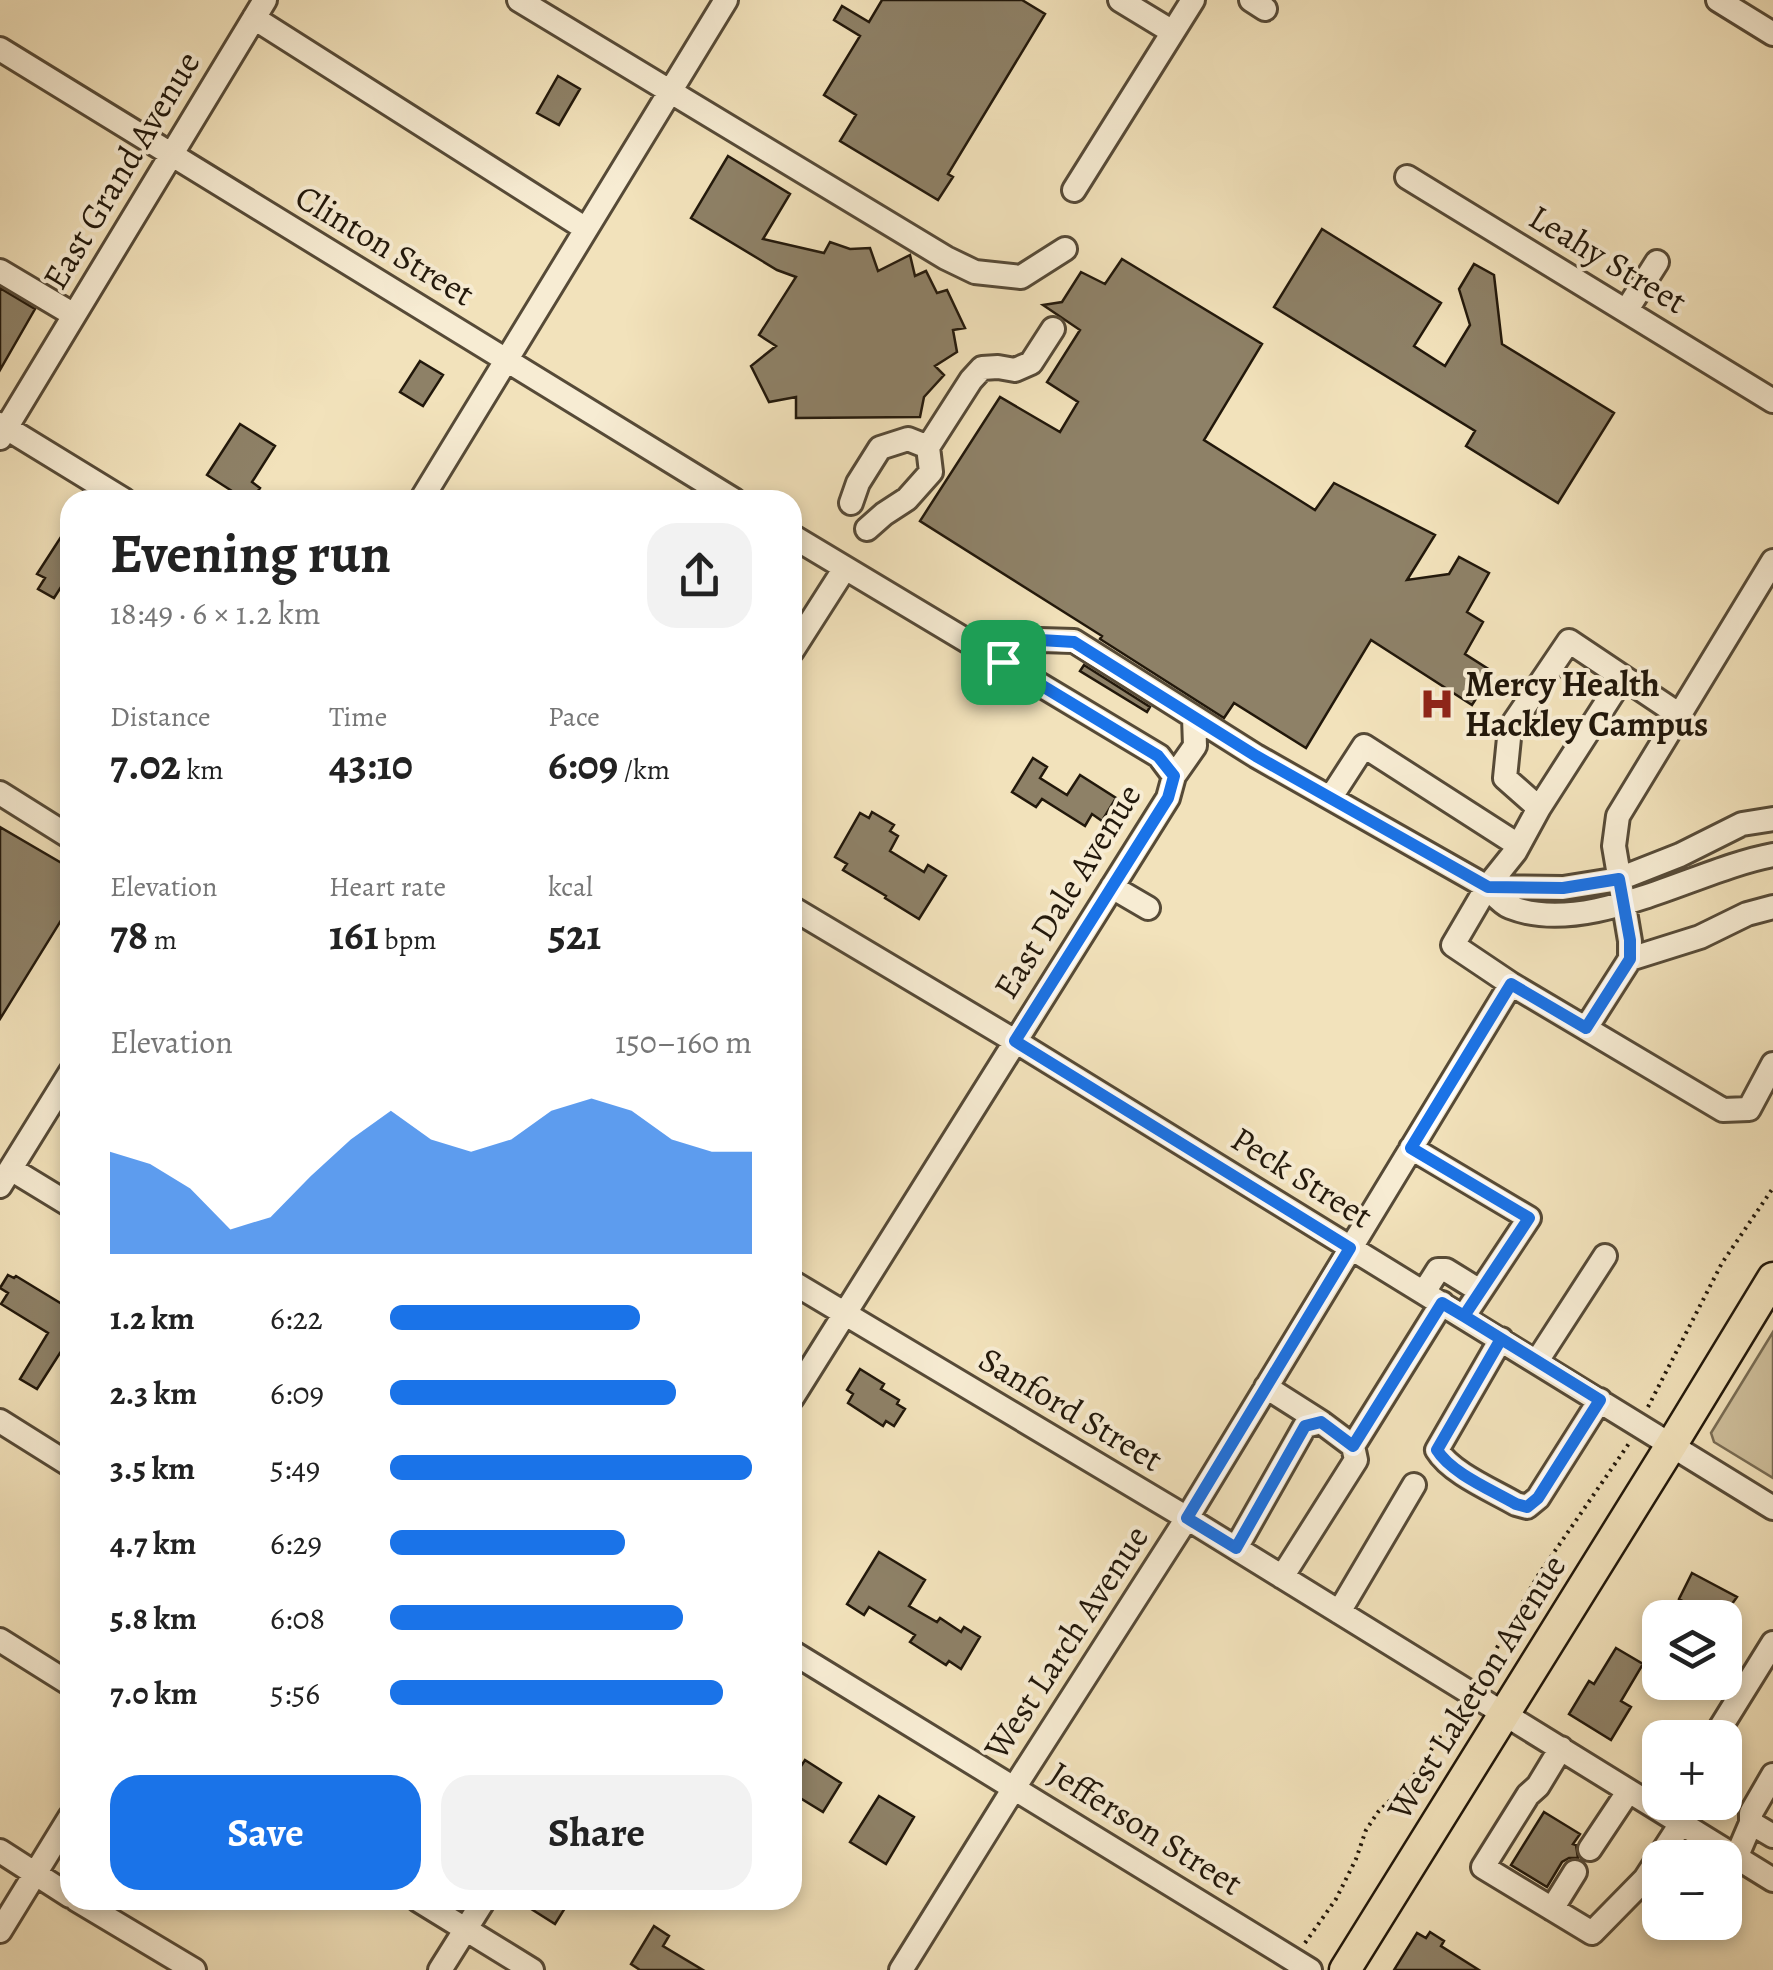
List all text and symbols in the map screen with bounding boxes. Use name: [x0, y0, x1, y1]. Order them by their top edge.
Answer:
street label: East Grand Avenue: [31, 42, 211, 298]
street label: Clinton Street: [287, 173, 483, 317]
street label: Leahy Street: [1520, 193, 1696, 325]
text: Evening run: [110, 516, 391, 591]
button: share: [647, 523, 752, 628]
text: 18:49 · 6 × 1.2 km: [110, 591, 321, 635]
pin: [961, 620, 1046, 705]
icon: arrive: [976, 635, 1031, 690]
place label: Mercy Health Hackley Campus: [1465, 660, 1708, 748]
hospital icon: Mercy Health Hackley Campus: [1418, 685, 1456, 723]
text: Distance: [110, 698, 210, 736]
text: Time: [329, 698, 387, 736]
text: Pace: [548, 698, 600, 736]
text: 7.02: [110, 736, 181, 793]
text: 43:10: [329, 736, 413, 793]
text: 6:09: [548, 736, 618, 793]
text: km: [181, 751, 224, 789]
text: /km: [618, 751, 670, 789]
street label: East Dale Avenue: [982, 774, 1152, 1008]
text: Elevation: [110, 868, 217, 906]
text: Heart rate: [329, 868, 446, 906]
text: kcal: [548, 868, 593, 906]
text: 78: [110, 906, 148, 963]
text: 161: [329, 906, 379, 963]
text: 521: [548, 906, 601, 963]
text: m: [148, 921, 177, 959]
text: bpm: [379, 921, 437, 959]
text: Elevation: [110, 1020, 233, 1064]
text: 150–160 m: [615, 1020, 752, 1064]
street label: Peck Street: [1222, 1115, 1382, 1239]
text: 1.2 km: [110, 1296, 195, 1340]
text: 6:22: [270, 1296, 323, 1340]
street label: Sanford Street: [970, 1335, 1172, 1483]
text: 2.3 km: [110, 1371, 197, 1415]
text: 6:09: [270, 1371, 324, 1415]
text: 3.5 km: [110, 1446, 195, 1490]
text: 5:49: [270, 1446, 320, 1490]
street label: West Larch Avenue: [972, 1516, 1160, 1769]
text: 4.7 km: [110, 1521, 196, 1565]
text: 6:29: [270, 1521, 322, 1565]
street label: West Laketon Avenue: [1375, 1545, 1577, 1829]
text: 5.8 km: [110, 1596, 197, 1640]
text: 6:08: [270, 1596, 325, 1640]
map controls: [1642, 1600, 1742, 1940]
button: layers: [1642, 1600, 1742, 1700]
text: 7.0 km: [110, 1671, 198, 1715]
text: 5:56: [270, 1671, 320, 1715]
button: +: [1642, 1720, 1742, 1820]
street label: Jefferson Street: [1040, 1749, 1252, 1907]
button: Save: [110, 1775, 421, 1890]
button: Share: [441, 1775, 752, 1890]
button: −: [1642, 1840, 1742, 1940]

